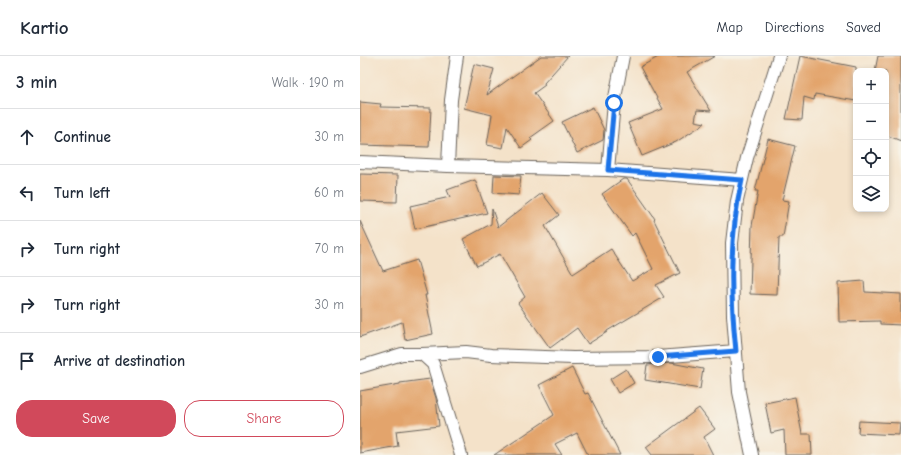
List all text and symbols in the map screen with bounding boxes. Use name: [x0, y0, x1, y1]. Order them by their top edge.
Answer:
text: Kartio: [20, 17, 69, 39]
text: Map: [716, 19, 743, 36]
text: Directions: [765, 19, 824, 36]
text: Saved: [846, 19, 881, 36]
map controls: [853, 68, 889, 212]
button: +: [853, 68, 889, 104]
text: 3 min: [16, 73, 57, 92]
text: Walk · 190 m: [272, 75, 344, 90]
route start: [605, 94, 623, 112]
button: −: [853, 104, 889, 140]
icon: ahead: [16, 126, 38, 148]
text: Continue: [54, 128, 111, 146]
text: 30 m: [314, 129, 344, 144]
button: locate: [853, 140, 889, 176]
button: layers: [853, 176, 889, 212]
icon: left: [16, 182, 38, 204]
text: Turn left: [54, 184, 110, 202]
text: 60 m: [314, 185, 344, 200]
icon: right: [16, 238, 38, 260]
text: Turn right: [54, 240, 120, 258]
text: 70 m: [315, 241, 344, 256]
icon: right: [16, 294, 38, 316]
text: Turn right: [54, 296, 120, 314]
text: 30 m: [314, 297, 344, 312]
route end: [649, 348, 667, 366]
icon: arrive: [16, 350, 38, 372]
text: Arrive at destination: [54, 352, 185, 370]
button: Save: [16, 400, 176, 437]
button: Share: [184, 400, 344, 437]

